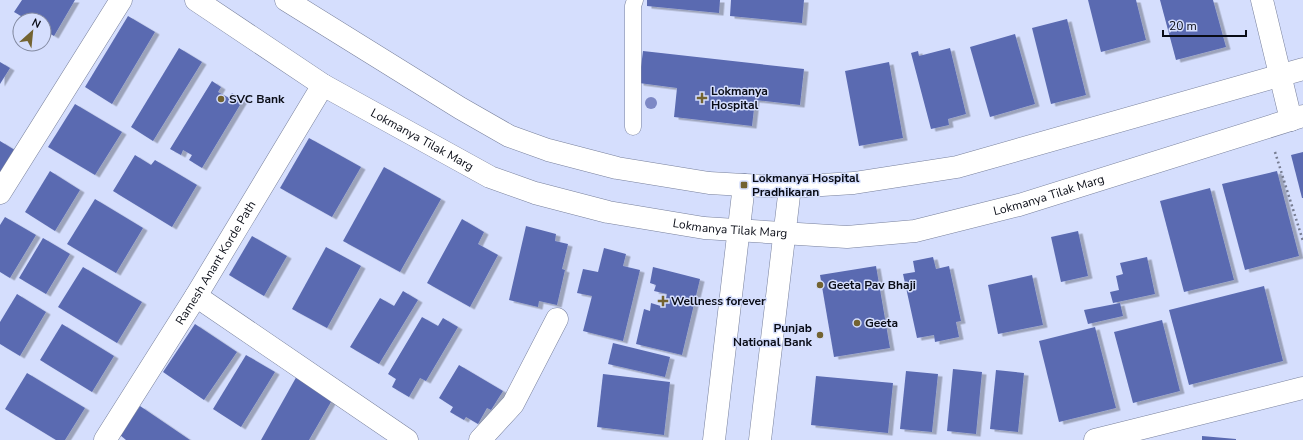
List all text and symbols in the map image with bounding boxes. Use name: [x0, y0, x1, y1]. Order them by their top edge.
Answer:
north arrow: [12, 12, 52, 52]
scale bar: [1163, 12, 1246, 38]
text: N: [29, 15, 43, 32]
text: 20 m: [1169, 18, 1197, 34]
place label: Lokmanya Hospital: [711, 83, 768, 113]
place label: SVC Bank: [229, 91, 285, 107]
marker: Lokmanya Hospital: [696, 92, 708, 104]
marker: SVC Bank: [216, 94, 226, 104]
street label: Lokmanya Tilak Marg: [368, 105, 476, 174]
place label: Lokmanya Hospital Pradhikaran: [752, 170, 860, 200]
street label: Lokmanya Tilak Marg: [992, 171, 1106, 219]
marker: Lokmanya Hospital Pradhikaran: [739, 180, 749, 190]
street label: Ramesh Anant Korde Path: [172, 198, 259, 328]
street label: Lokmanya Tilak Marg: [672, 215, 788, 241]
place label: Geeta Pav Bhaji: [828, 277, 916, 293]
marker: Geeta Pav Bhaji: [815, 280, 825, 290]
place label: Wellness forever: [671, 293, 766, 309]
marker: Wellness forever: [658, 296, 668, 306]
place label: Geeta: [865, 315, 898, 331]
marker: Geeta: [852, 318, 862, 328]
place label: Punjab National Bank: [733, 320, 813, 350]
marker: Punjab National Bank: [815, 330, 825, 340]

